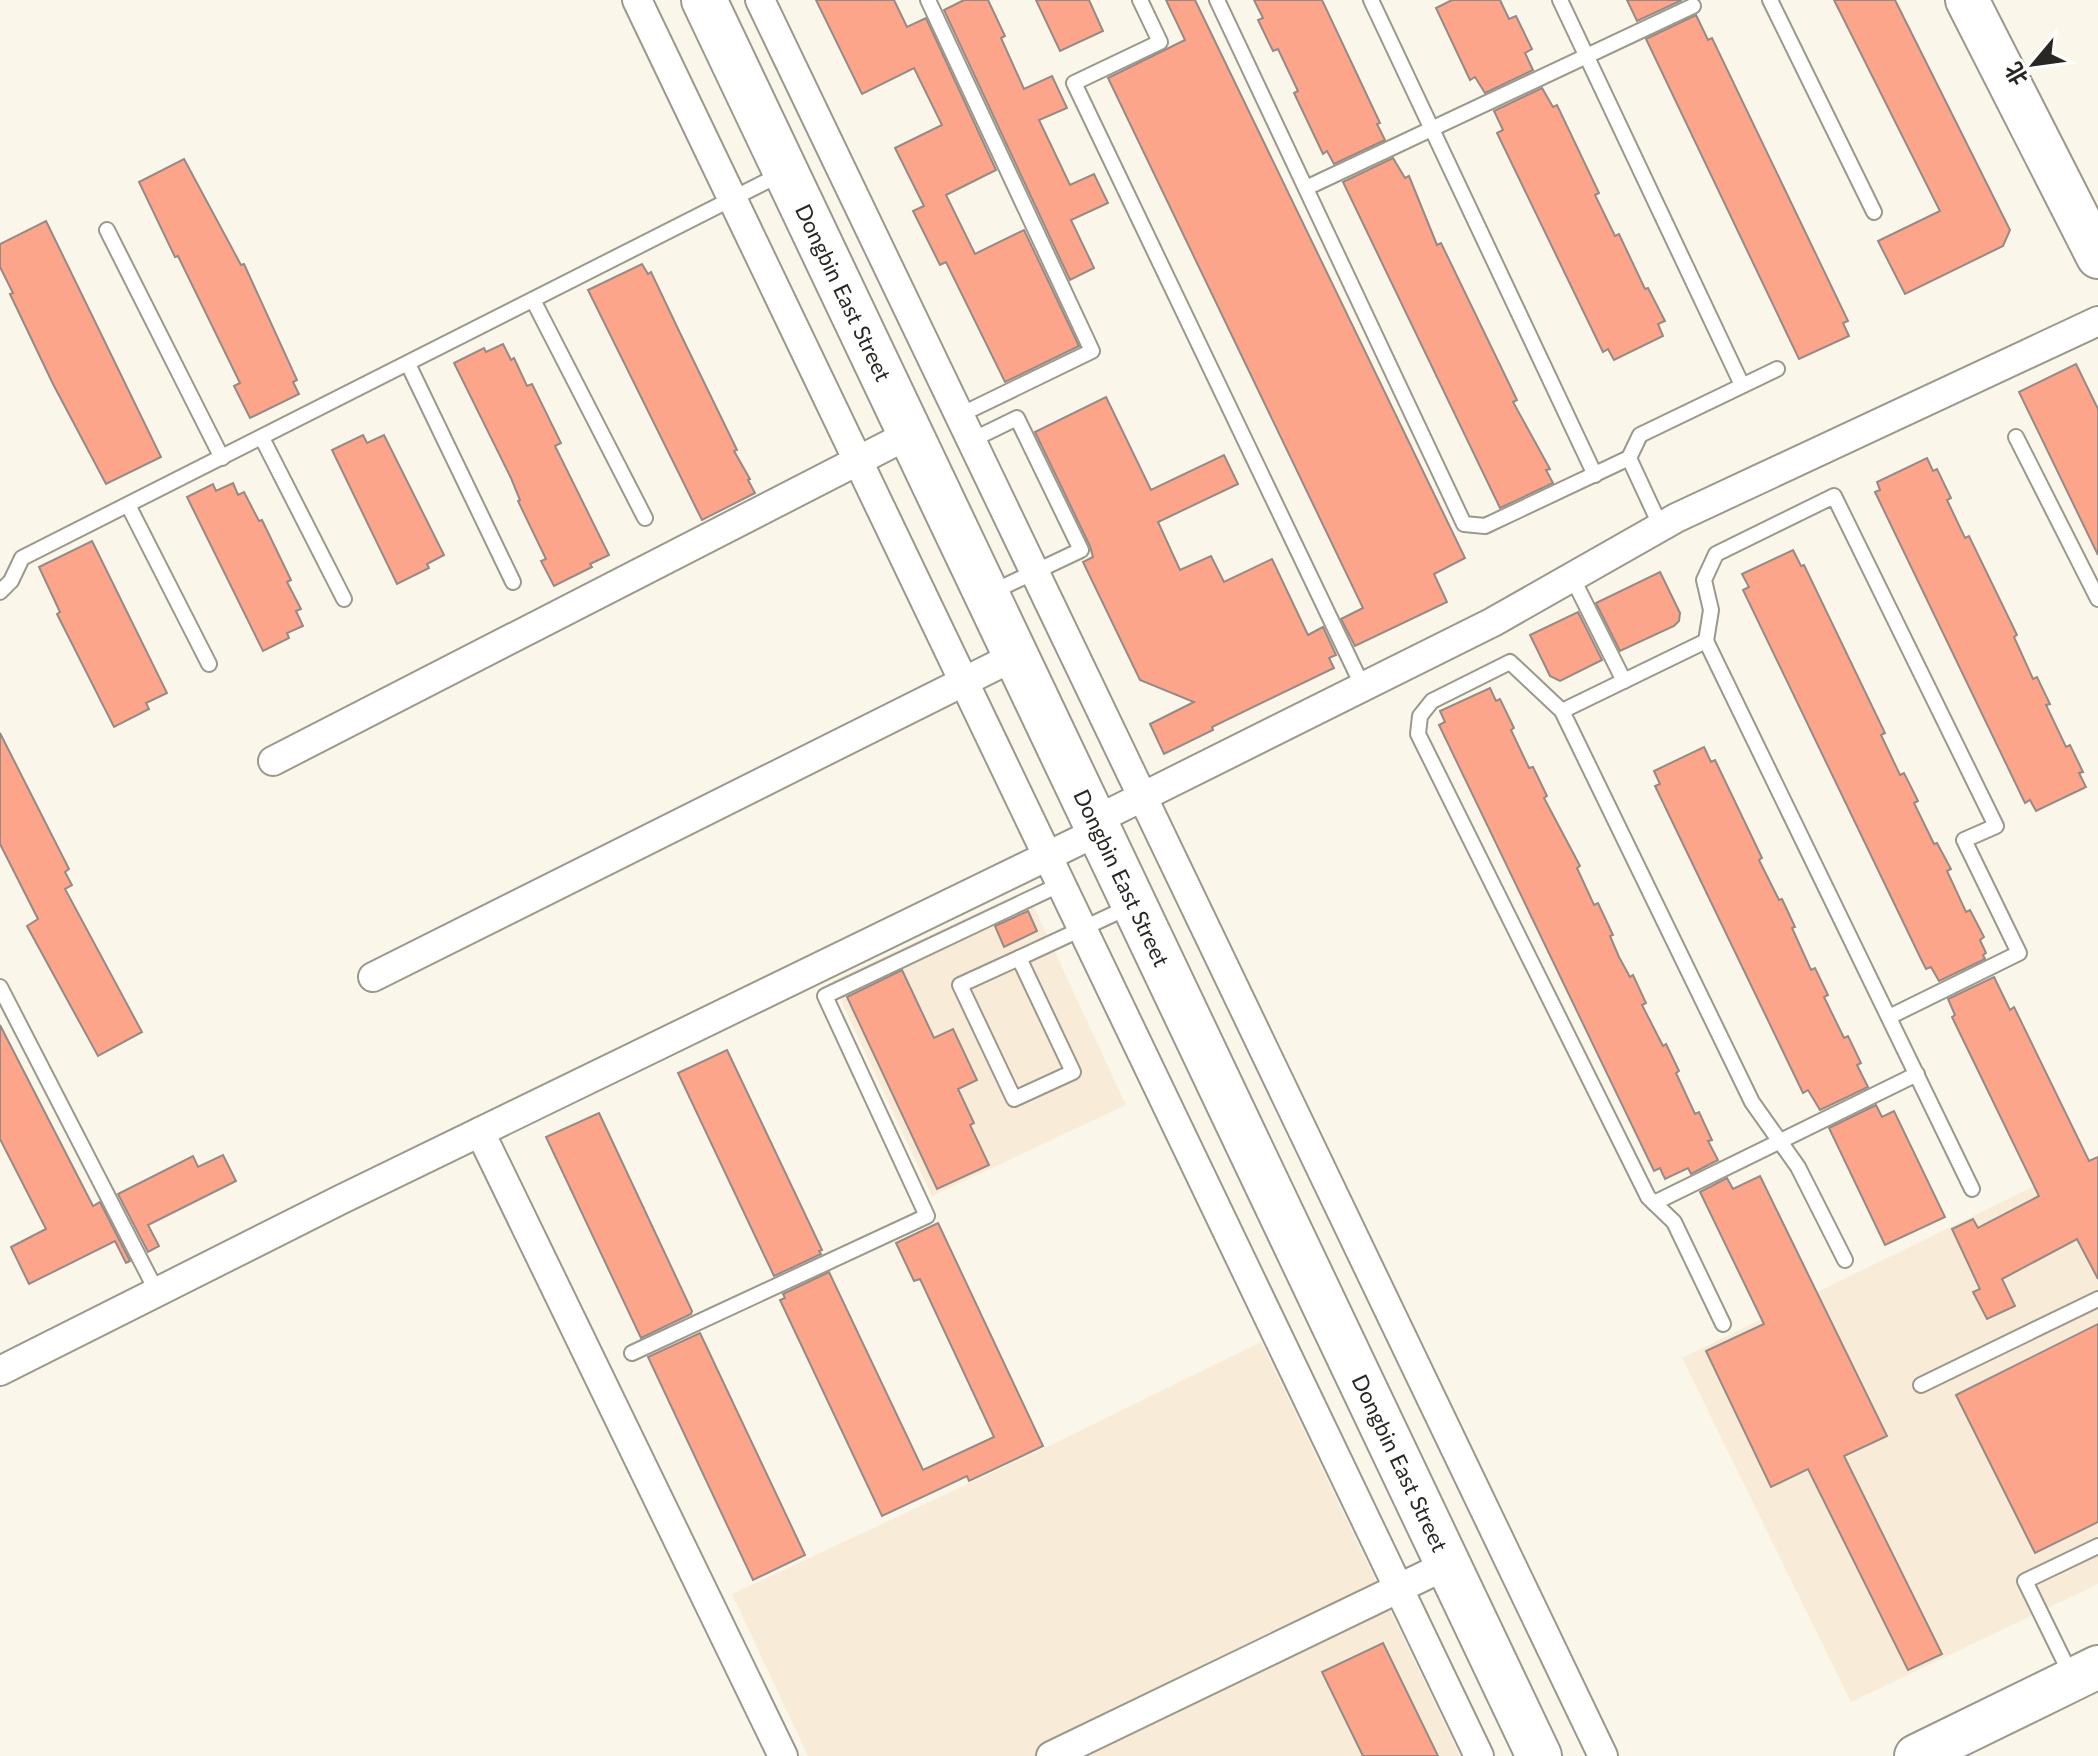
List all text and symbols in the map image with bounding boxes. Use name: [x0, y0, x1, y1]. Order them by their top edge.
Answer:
north arrow: [1994, 24, 2074, 104]
text: 北: [1999, 58, 2033, 90]
street label: Dongbin East Street: [790, 199, 897, 385]
street label: Dongbin East Street: [1068, 785, 1176, 971]
street label: Dongbin East Street: [1347, 1370, 1454, 1556]

